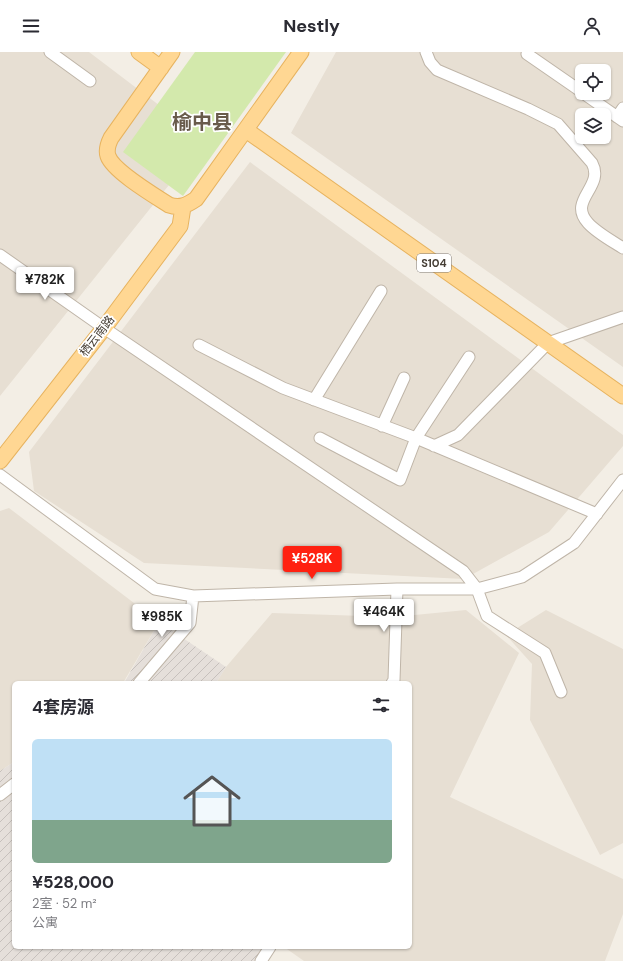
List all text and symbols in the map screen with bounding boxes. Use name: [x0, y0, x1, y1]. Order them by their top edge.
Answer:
text: Nestly: [283, 14, 340, 38]
icon: menu: [20, 15, 42, 37]
icon: person: [581, 15, 603, 37]
map controls: [575, 64, 611, 144]
button: locate: [575, 64, 611, 100]
button: layers: [575, 108, 611, 144]
district label: 榆中县: [172, 109, 232, 135]
road number: S104: [417, 254, 451, 272]
pin: ¥782K: [17, 267, 73, 301]
text: ¥782K: [25, 271, 65, 288]
street label: 栖云南路: [76, 312, 118, 360]
pin: ¥528K: [284, 546, 340, 580]
text: ¥528K: [292, 550, 332, 567]
pin: ¥464K: [356, 599, 412, 633]
text: ¥464K: [363, 603, 405, 620]
pin: ¥985K: [134, 604, 190, 638]
text: ¥985K: [141, 608, 183, 625]
icon: filters: [370, 694, 392, 716]
text: 4套房源: [32, 696, 94, 718]
icon: home: [176, 765, 248, 837]
text: ¥528,000: [32, 871, 114, 893]
text: 2室 · 52 m²: [32, 895, 97, 912]
text: 公寓: [32, 914, 58, 931]

